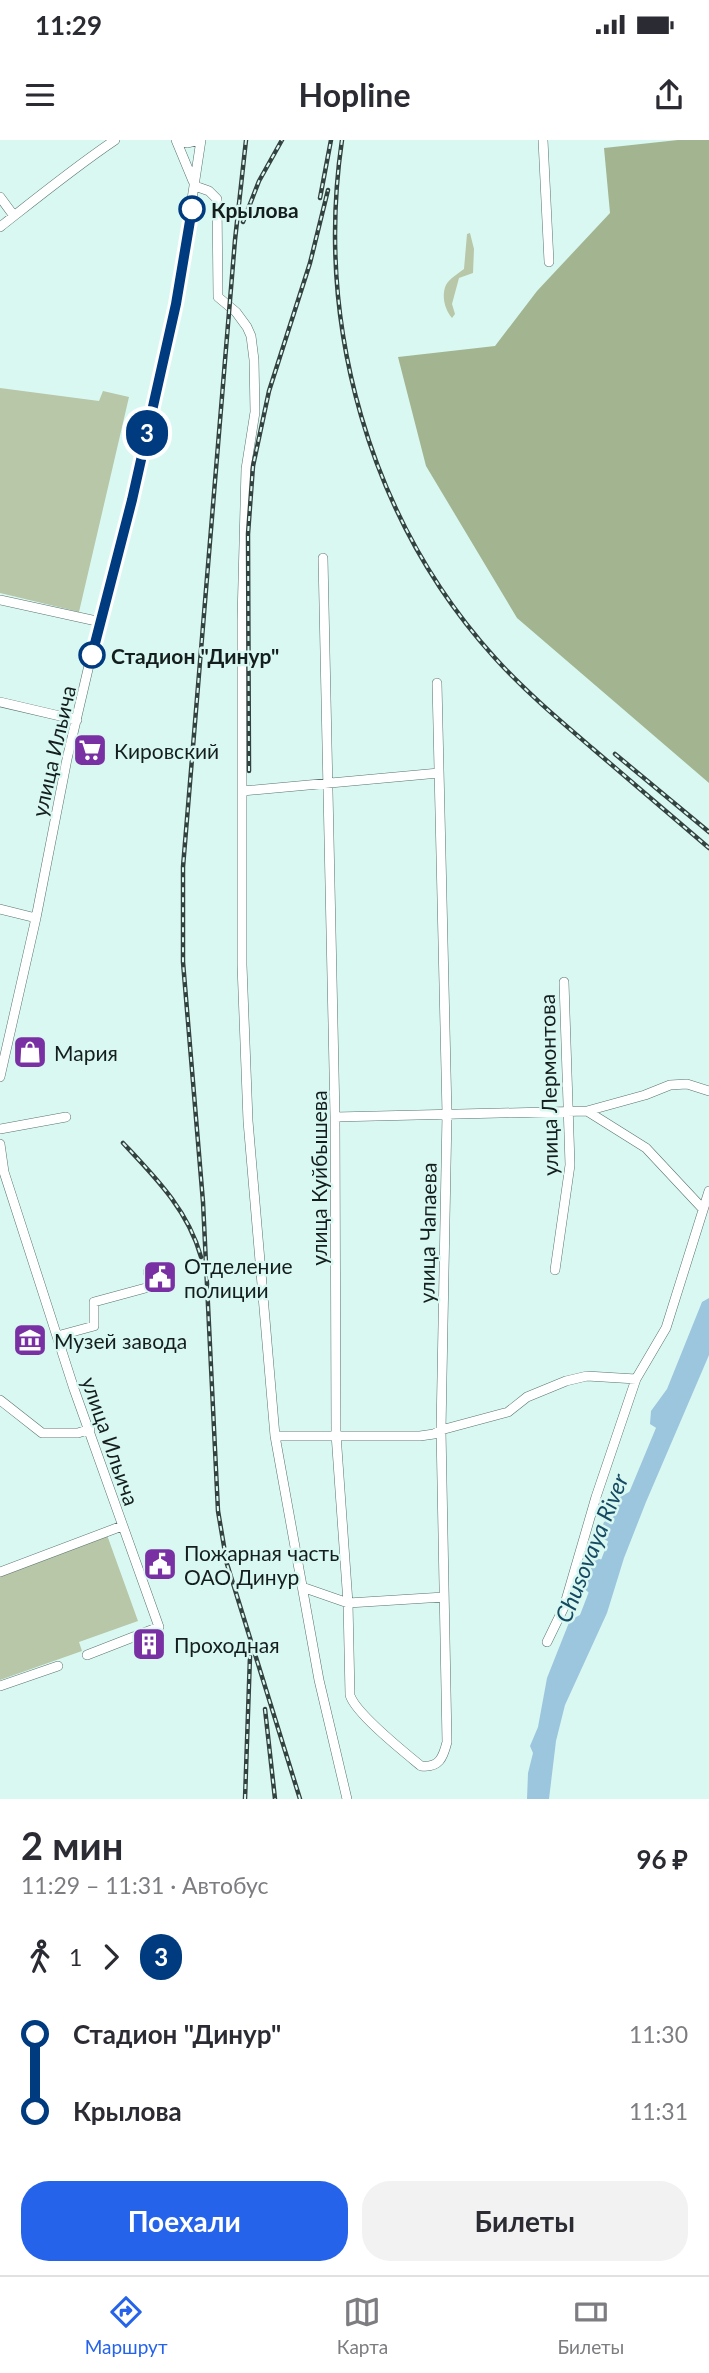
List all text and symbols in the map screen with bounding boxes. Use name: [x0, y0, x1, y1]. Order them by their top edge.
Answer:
text: 11:29: [35, 9, 102, 41]
text: Hopline: [299, 75, 410, 114]
icon: menu: [21, 76, 59, 114]
icon: share: [650, 76, 688, 114]
marker: Крылова: [179, 196, 205, 222]
place label: Крылова: [211, 197, 299, 222]
line badge: 3: [124, 410, 170, 456]
text: 3: [140, 418, 154, 447]
marker: Стадион "Динур": [79, 642, 105, 668]
place label: Стадион "Динур": [111, 643, 279, 668]
street label: улица Ильича: [26, 683, 80, 819]
supermarket icon: Кировский: [71, 731, 109, 769]
place label: Кировский: [114, 738, 219, 763]
street label: улица Лермонтова: [534, 994, 562, 1176]
shop icon: Мария: [11, 1033, 49, 1071]
place label: Мария: [54, 1040, 118, 1065]
street label: улица Куйбышева: [306, 1090, 331, 1266]
street label: улица Чапаева: [413, 1162, 441, 1304]
place label: Отделение полиции: [184, 1253, 293, 1302]
public building icon: Отделение полиции: [141, 1258, 179, 1296]
museum icon: Музей завода: [11, 1321, 49, 1359]
place label: Музей завода: [54, 1328, 187, 1353]
street label: улица Ильича: [77, 1373, 145, 1509]
water label: Chusovaya River: [548, 1469, 634, 1626]
place label: Пожарная часть ОАО Динур: [184, 1540, 339, 1589]
public building icon: Пожарная часть ОАО Динур: [141, 1545, 179, 1583]
building icon: Проходная: [130, 1625, 168, 1663]
place label: Проходная: [174, 1632, 280, 1657]
text: 2 мин: [21, 1822, 123, 1868]
text: 96 ₽: [636, 1843, 688, 1875]
text: 11:29 – 11:31 · Автобус: [21, 1871, 269, 1899]
icon: walk: [21, 1938, 59, 1976]
icon: forward: [92, 1938, 130, 1976]
text: 3: [154, 1942, 168, 1971]
text: 1: [69, 1943, 82, 1971]
text: Стадион "Динур": [73, 2018, 281, 2050]
text: 11:30: [629, 2020, 688, 2048]
text: Крылова: [73, 2095, 182, 2127]
text: 11:31: [629, 2097, 688, 2125]
button: Поехали: [21, 2181, 348, 2261]
button: Билеты: [362, 2181, 688, 2261]
tab: Маршрут: [85, 2293, 168, 2358]
tab: Карта: [337, 2293, 388, 2358]
tab: Билеты: [557, 2293, 624, 2358]

